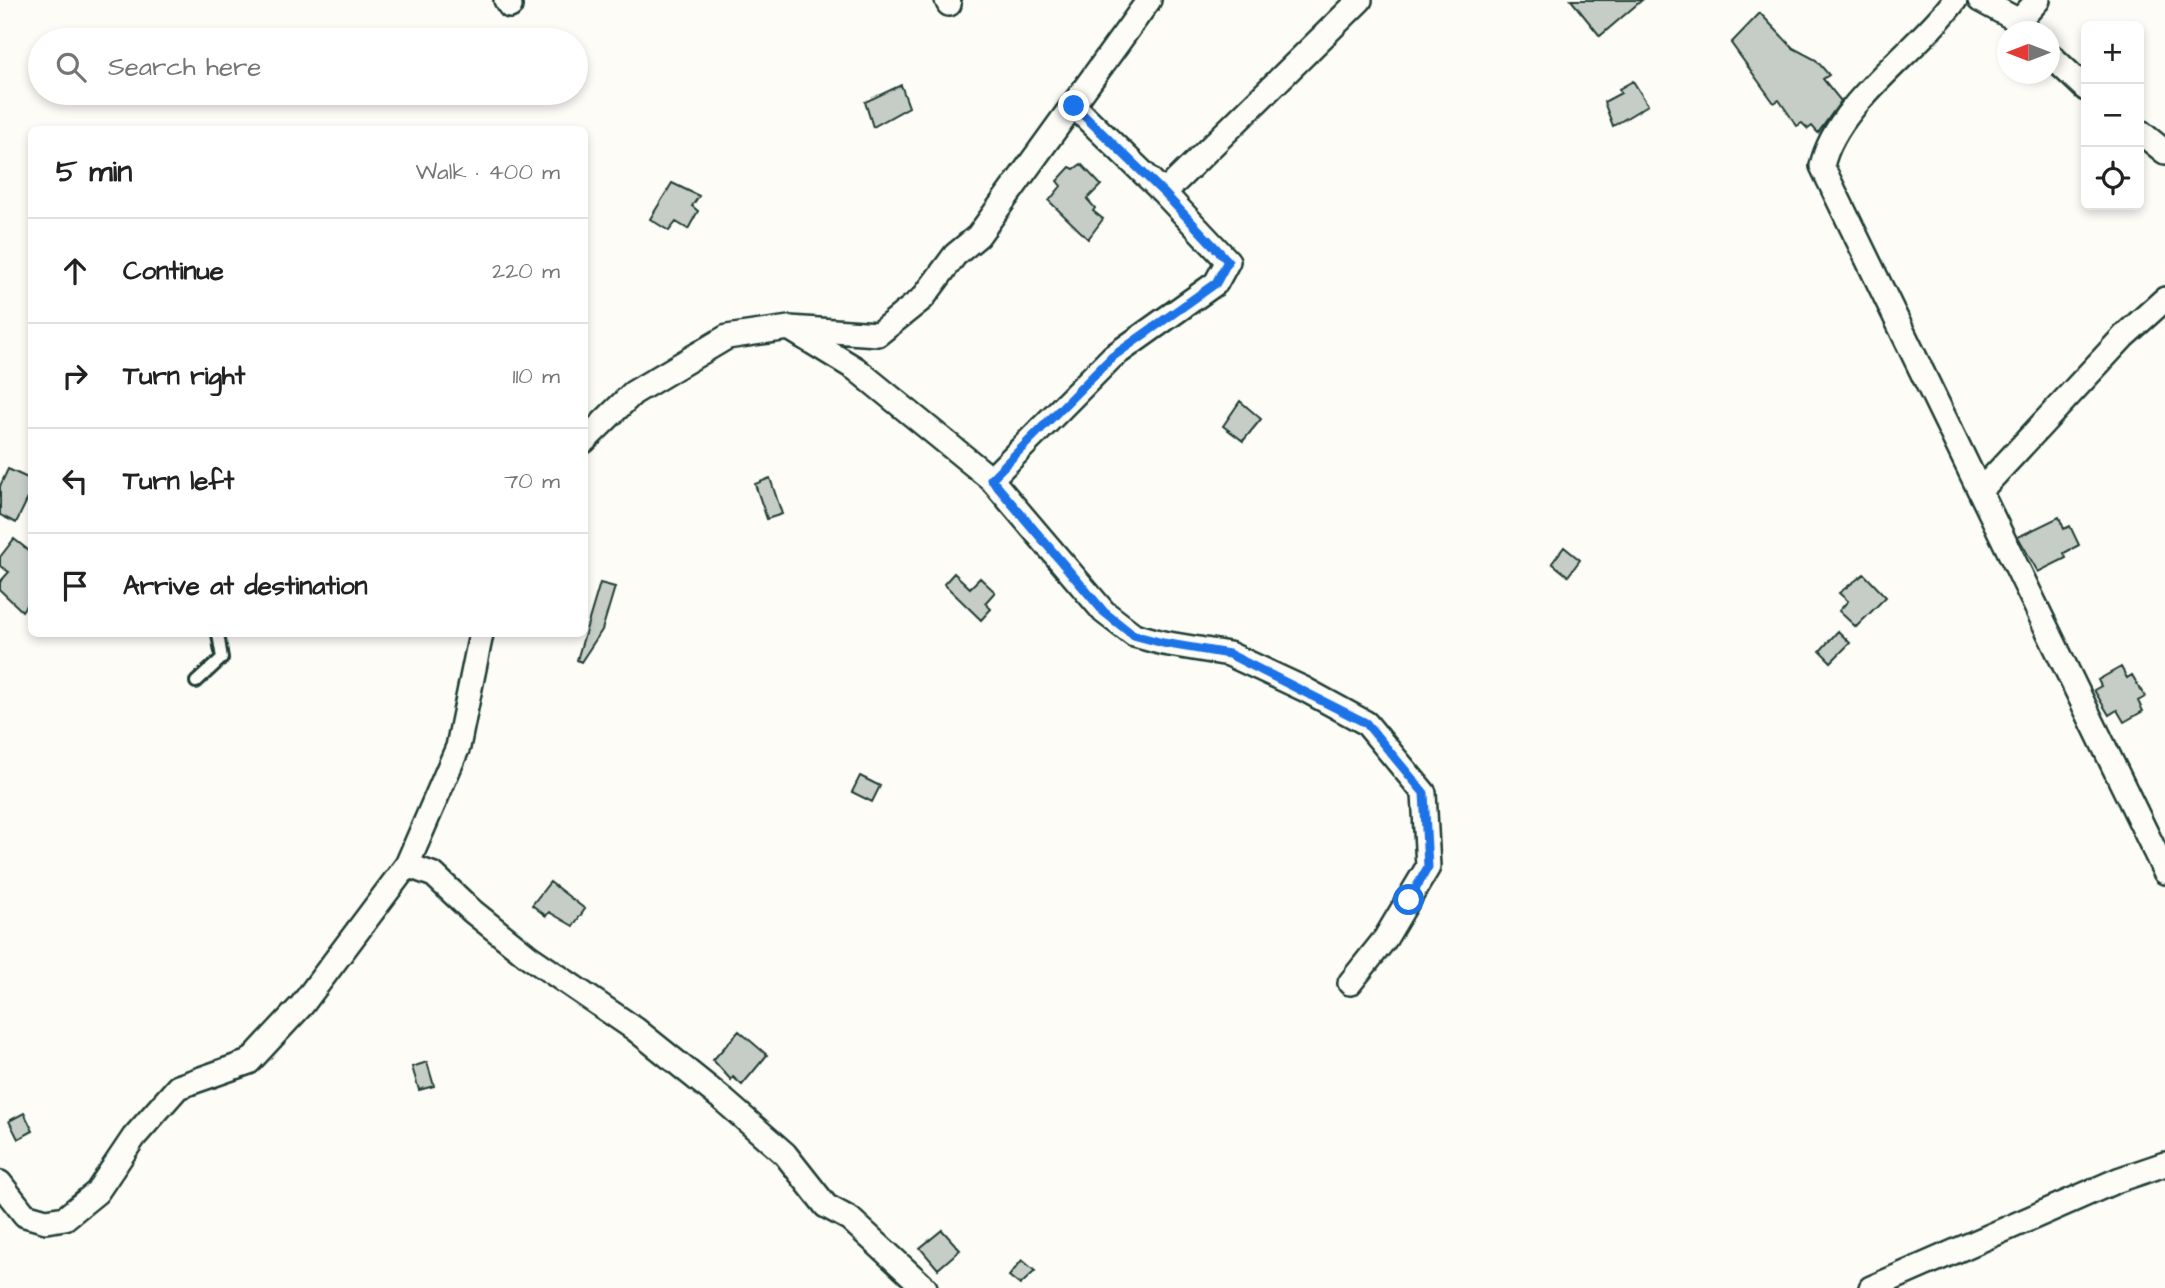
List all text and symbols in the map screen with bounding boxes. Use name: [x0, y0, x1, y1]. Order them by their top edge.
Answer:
north arrow: [1997, 21, 2060, 84]
map controls: [2081, 21, 2144, 210]
button: +: [2081, 21, 2144, 84]
search box: [28, 28, 588, 105]
icon: search: [52, 48, 90, 86]
text: Search here: [108, 49, 261, 85]
button: −: [2081, 84, 2144, 147]
route end: [1058, 90, 1089, 121]
button: locate: [2081, 147, 2144, 210]
text: 5 min: [56, 151, 132, 193]
text: Walk · 400 m: [415, 156, 560, 188]
icon: ahead: [56, 252, 94, 290]
text: Continue: [123, 253, 224, 289]
text: 220 m: [492, 255, 560, 287]
icon: right: [56, 357, 94, 395]
text: Turn right: [123, 358, 245, 394]
text: 110 m: [512, 360, 560, 392]
icon: left: [56, 462, 94, 500]
text: Turn left: [123, 463, 234, 499]
text: 70 m: [504, 465, 560, 497]
icon: arrive: [56, 567, 94, 605]
text: Arrive at destination: [123, 568, 368, 604]
route start: [1393, 884, 1424, 915]

